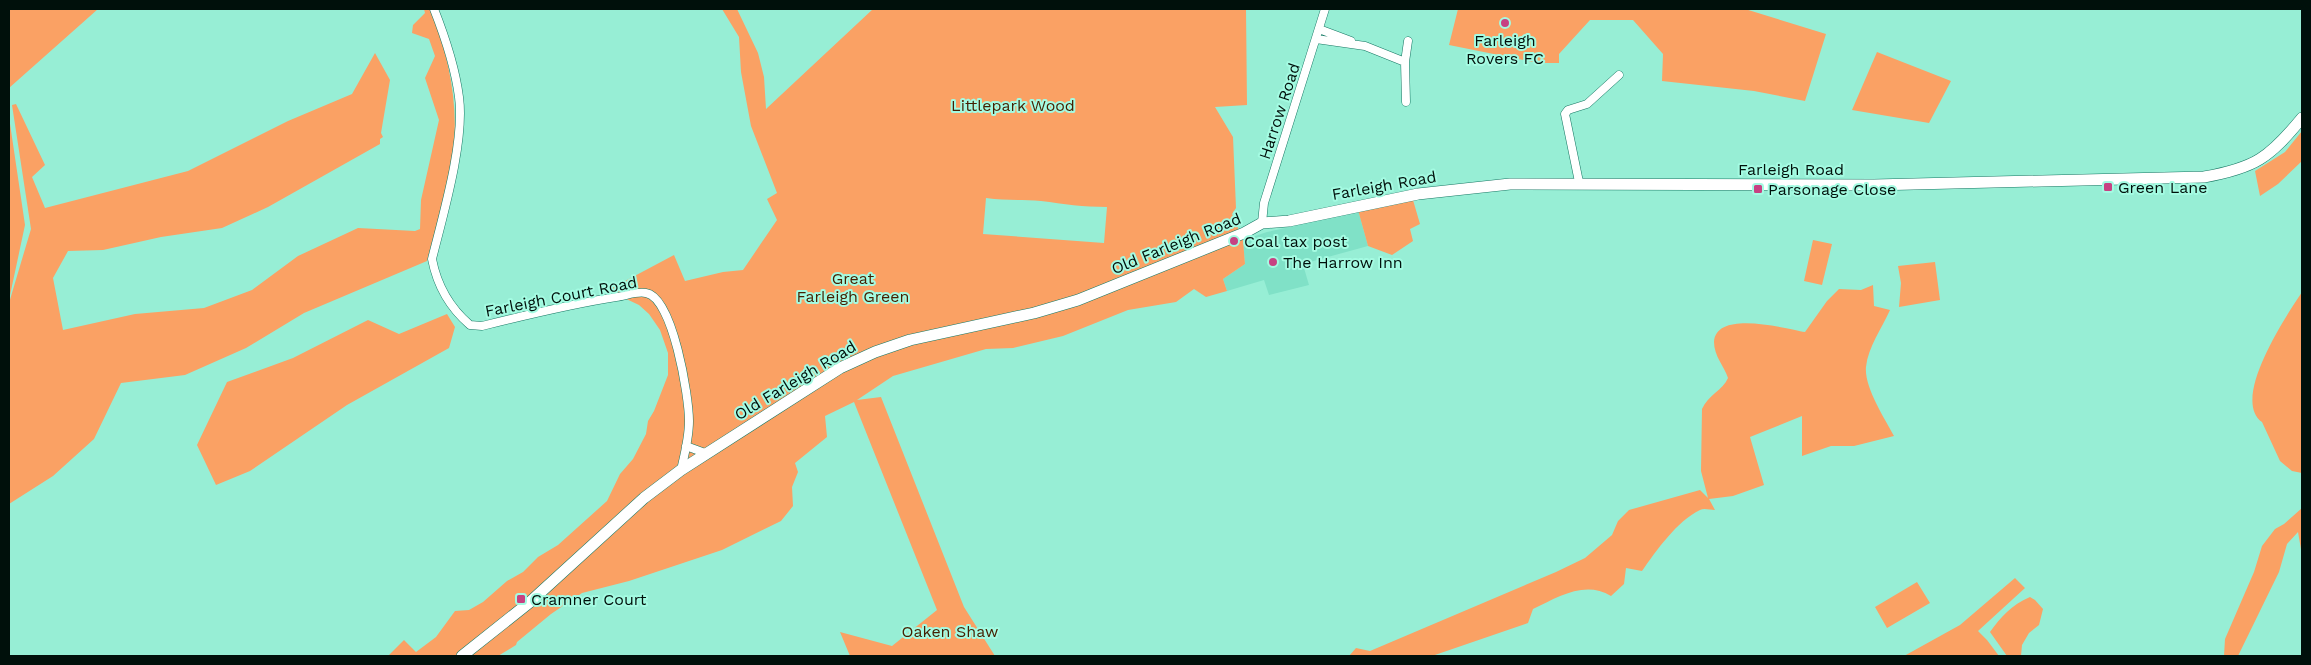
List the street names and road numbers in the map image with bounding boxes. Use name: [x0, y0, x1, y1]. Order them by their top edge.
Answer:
street label: Harrow Road: [1255, 60, 1304, 162]
street label: Farleigh Road: [1738, 160, 1844, 179]
street label: Farleigh Road: [1330, 167, 1438, 204]
street label: Old Farleigh Road: [1109, 209, 1244, 278]
street label: Farleigh Court Road: [483, 272, 639, 321]
street label: Old Farleigh Road: [731, 337, 859, 424]

